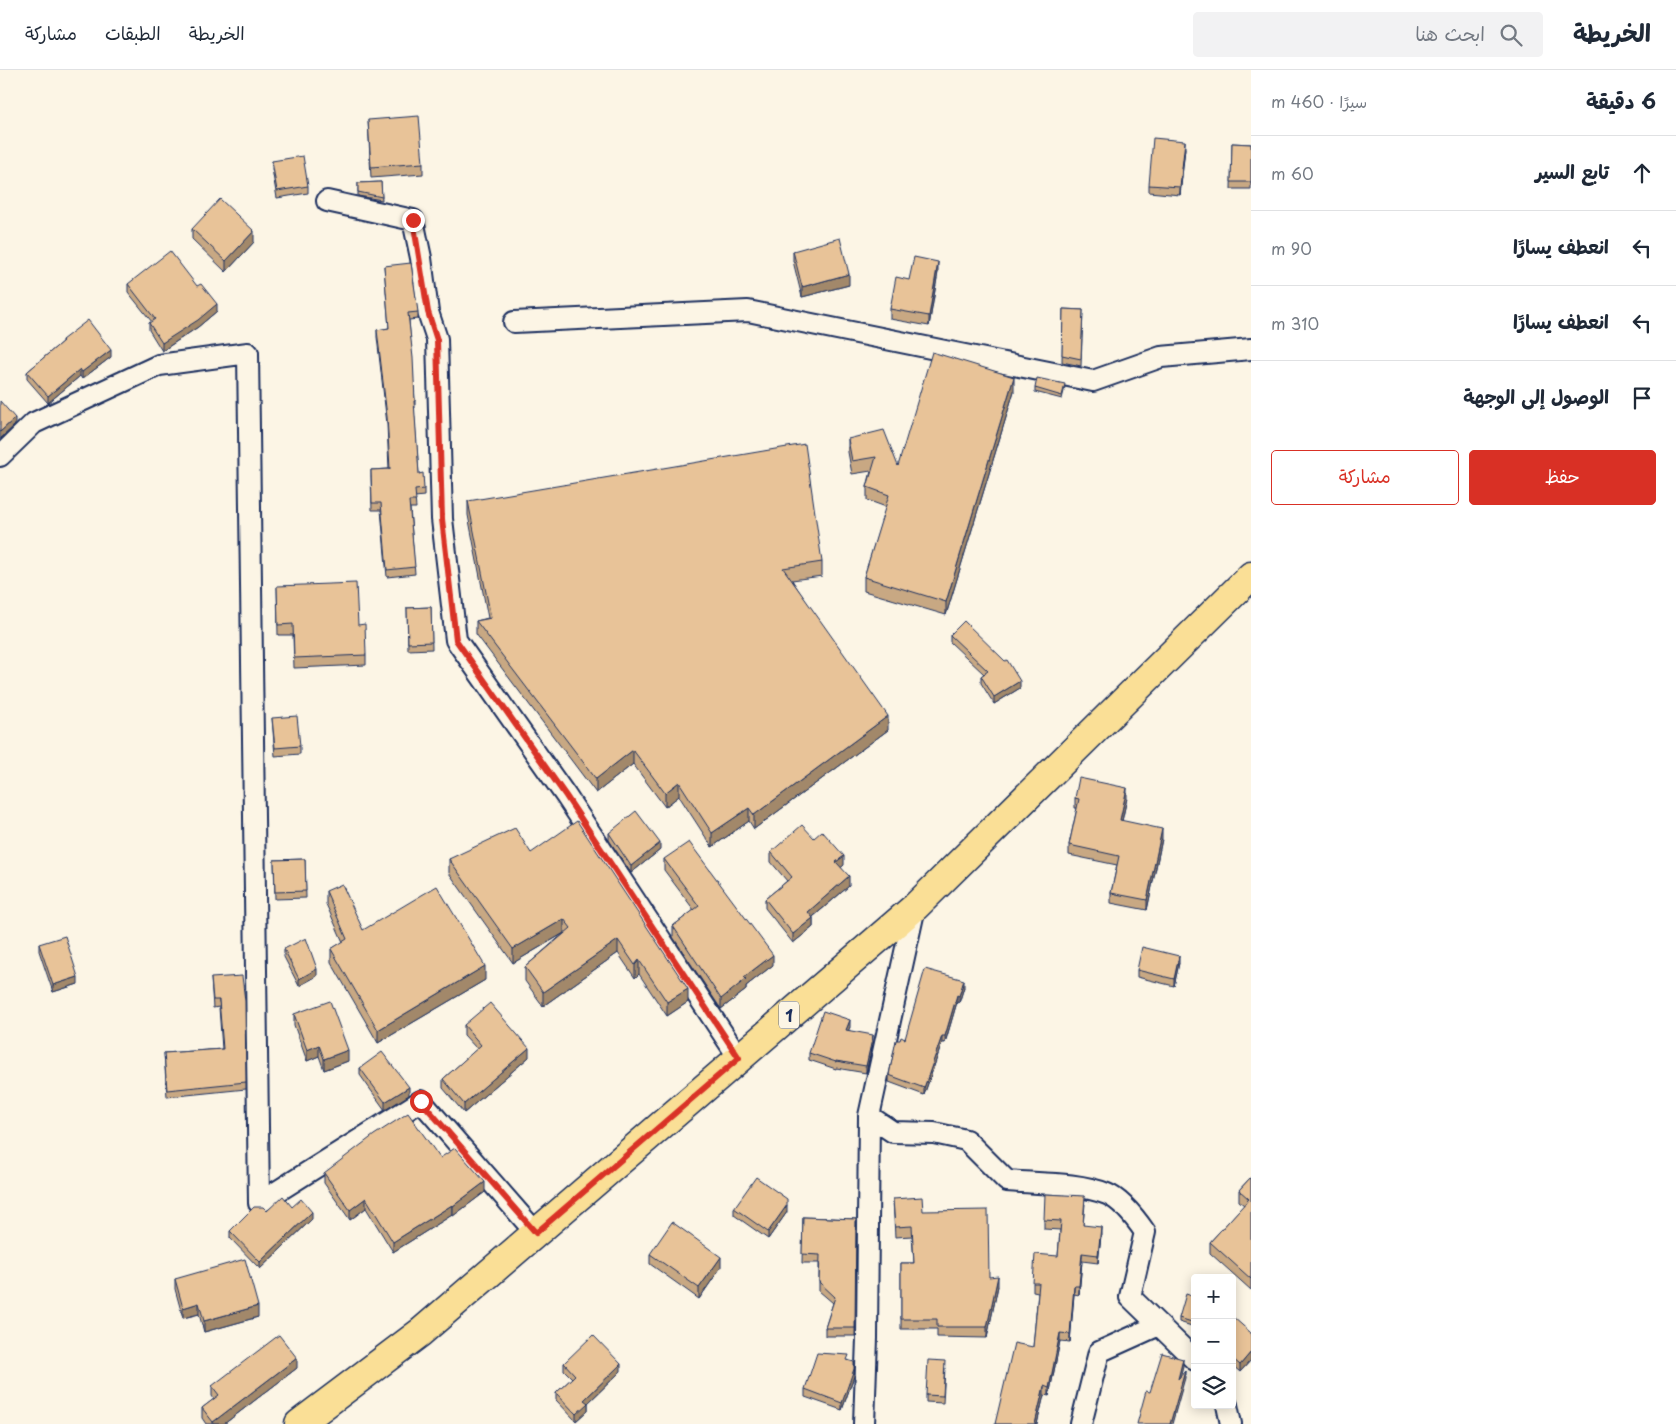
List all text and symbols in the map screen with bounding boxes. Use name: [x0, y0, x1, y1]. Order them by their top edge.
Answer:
search box: [1193, 12, 1543, 57]
text: الخريطة: [1573, 14, 1651, 50]
text: مشاركة: [25, 19, 77, 46]
text: الطبقات: [105, 19, 161, 46]
text: الخريطة: [189, 19, 245, 46]
text: ابحث هنا: [1415, 19, 1485, 47]
icon: search: [1497, 21, 1525, 49]
text: 6 دقيقة: [1586, 84, 1656, 116]
text: سيرًا · 460 m: [1271, 89, 1367, 113]
text: تابع السير: [1535, 157, 1609, 185]
icon: ahead: [1628, 159, 1656, 187]
text: 60 m: [1271, 161, 1314, 185]
route end: [402, 209, 425, 232]
text: انعطف يسارًا: [1513, 232, 1609, 260]
icon: left: [1628, 234, 1656, 262]
text: 90 m: [1271, 236, 1312, 260]
text: انعطف يسارًا: [1513, 307, 1609, 335]
icon: left: [1628, 309, 1656, 337]
text: 310 m: [1271, 311, 1319, 335]
text: الوصول إلى الوجهة: [1463, 382, 1609, 410]
icon: arrive: [1628, 384, 1656, 412]
button: مشاركة: [1271, 450, 1459, 505]
button: حفظ: [1469, 450, 1656, 505]
road number: 1: [779, 1002, 799, 1028]
route start: [410, 1090, 433, 1113]
map controls: [1191, 1274, 1236, 1409]
button: +: [1191, 1274, 1236, 1319]
button: −: [1191, 1319, 1236, 1364]
button: layers: [1191, 1364, 1236, 1409]

